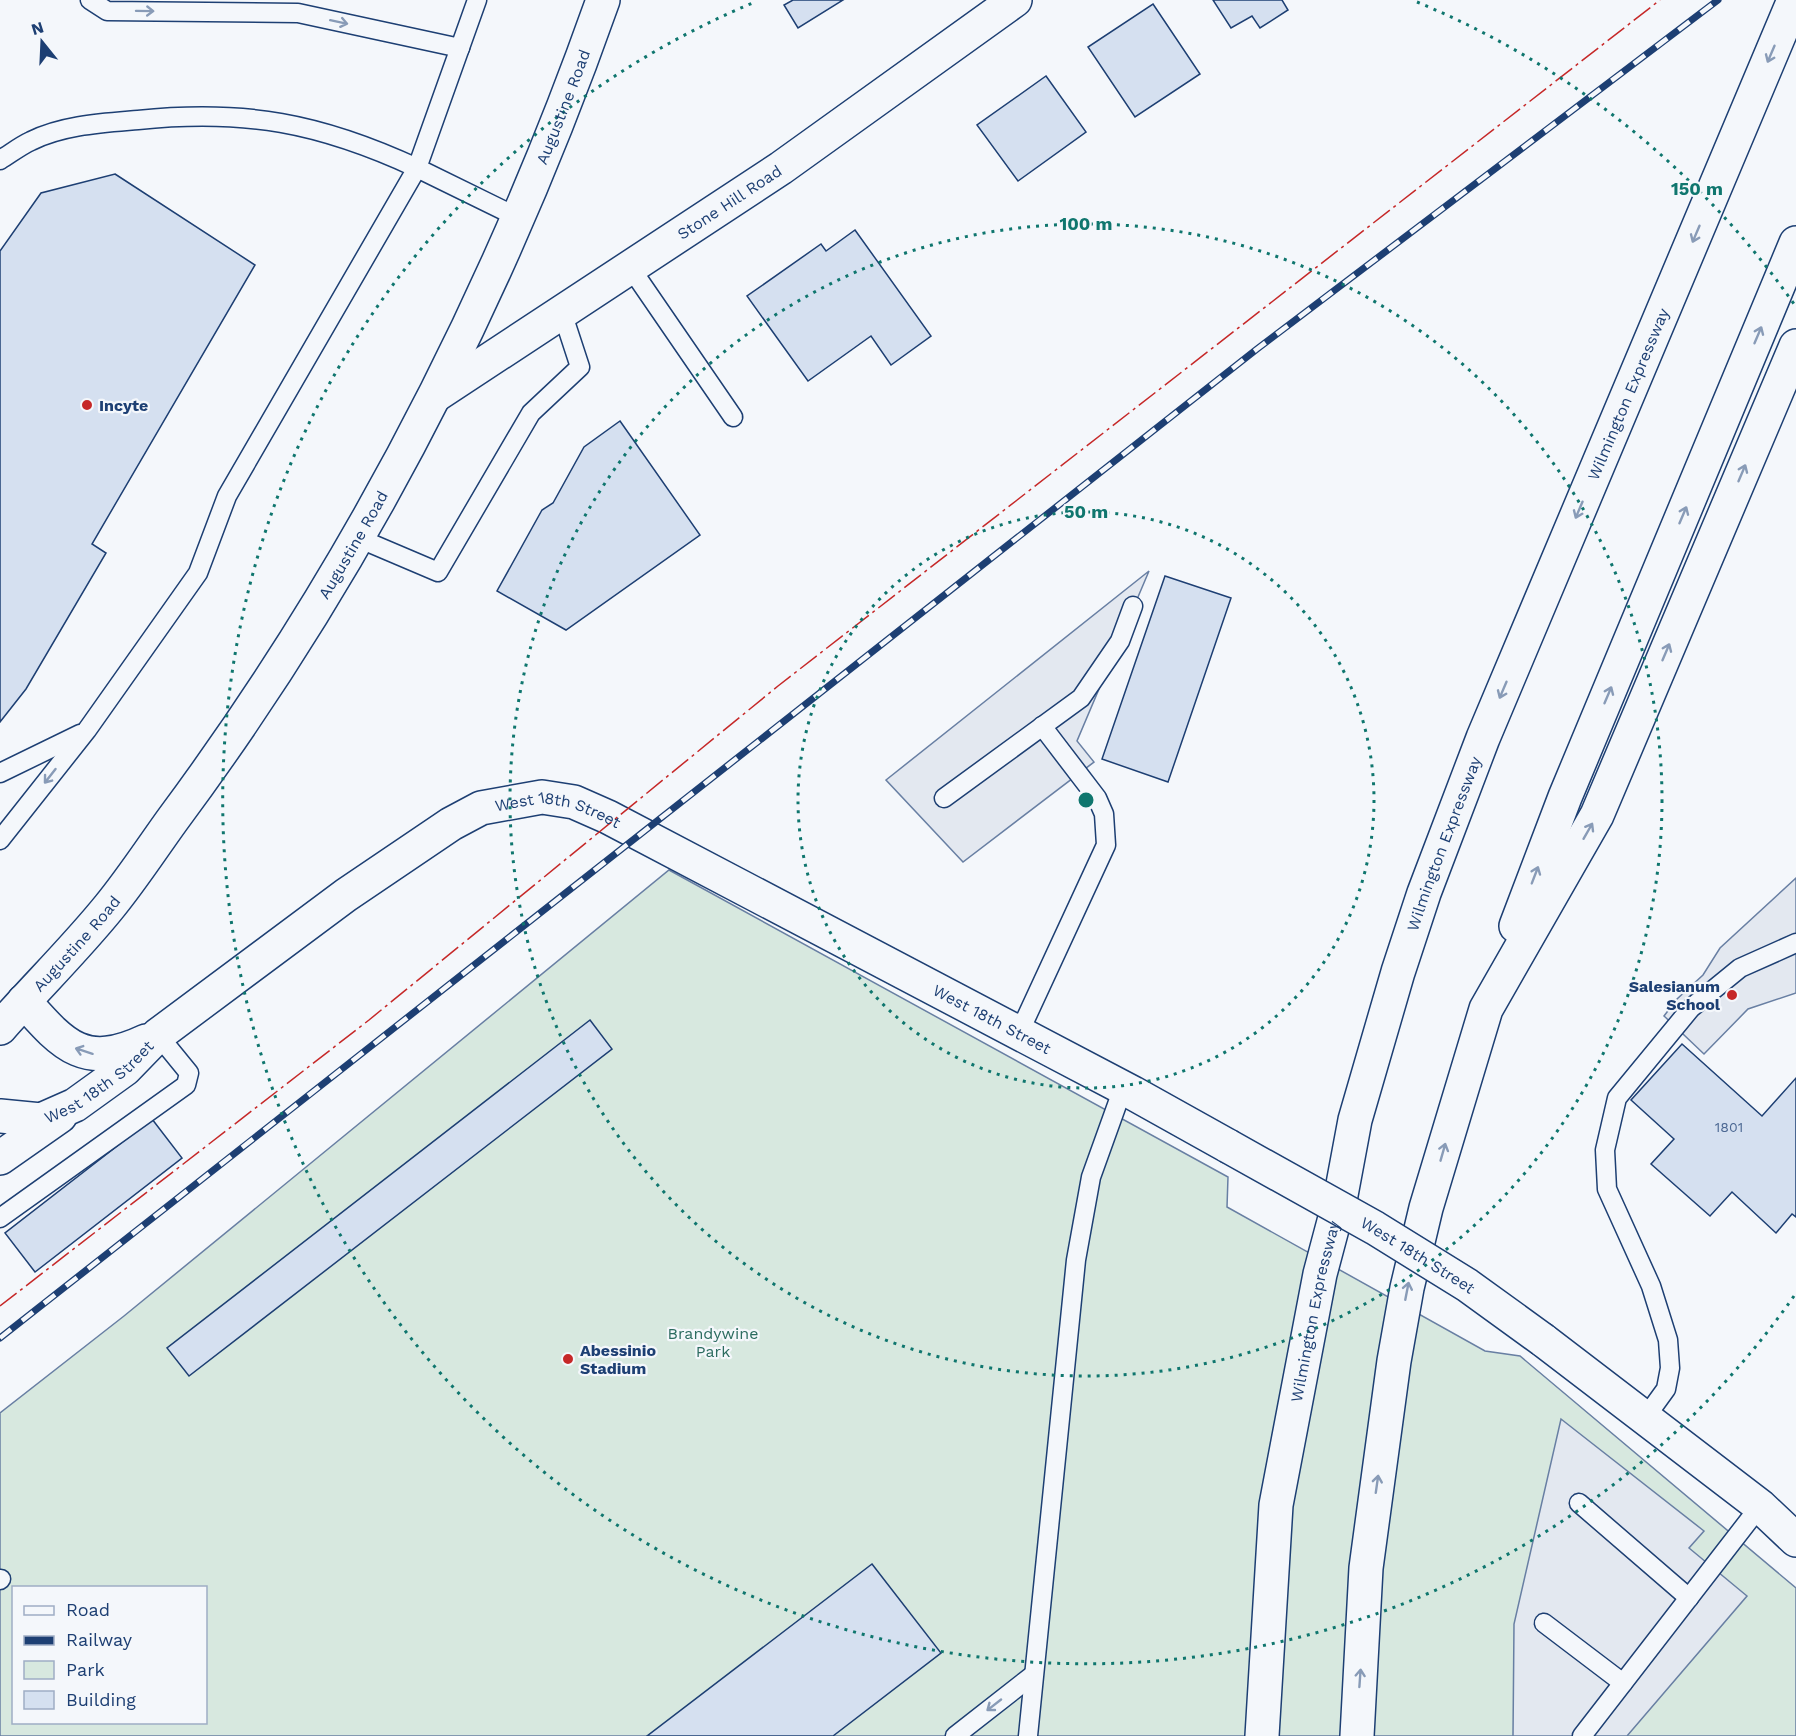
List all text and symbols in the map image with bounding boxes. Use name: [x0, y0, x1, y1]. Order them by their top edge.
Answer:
one-way arrow: [135, 5, 155, 17]
north arrow: [12, 12, 72, 72]
text: N: [29, 17, 46, 39]
one-way arrow: [329, 17, 348, 28]
one-way arrow: [1765, 44, 1776, 63]
street label: Augustine Road: [532, 47, 594, 167]
street label: Stone Hill Road: [674, 161, 785, 244]
text: 150 m: [1671, 178, 1723, 199]
text: 100 m: [1059, 213, 1113, 234]
one-way arrow: [1689, 224, 1701, 242]
street label: Wilmington Expressway: [1584, 305, 1673, 483]
one-way arrow: [1753, 326, 1764, 344]
place label: Incyte: [99, 396, 148, 415]
marker: Incyte: [80, 398, 94, 412]
one-way arrow: [1737, 464, 1748, 483]
street label: Augustine Road: [314, 487, 392, 602]
one-way arrow: [1573, 500, 1584, 519]
text: 50 m: [1064, 501, 1108, 522]
one-way arrow: [1678, 506, 1689, 524]
one-way arrow: [1661, 644, 1672, 662]
one-way arrow: [1497, 680, 1508, 698]
one-way arrow: [1602, 686, 1614, 704]
street label: Wilmington Expressway: [1403, 753, 1485, 934]
one-way arrow: [44, 768, 57, 784]
street label: West 18th Street: [493, 788, 624, 832]
centre of rings: [1076, 790, 1096, 810]
one-way arrow: [1582, 823, 1594, 840]
one-way arrow: [1530, 867, 1541, 885]
street label: Augustine Road: [29, 892, 124, 996]
place label: Salesianum School: [1629, 977, 1721, 1014]
street label: West 18th Street: [930, 981, 1054, 1058]
marker: Salesianum School: [1725, 988, 1739, 1002]
street label: West 18th Street: [41, 1036, 158, 1127]
one-way arrow: [75, 1044, 93, 1055]
house number: 1801: [1715, 1119, 1743, 1135]
one-way arrow: [1438, 1143, 1449, 1162]
street label: West 18th Street: [1357, 1213, 1479, 1298]
street label: Wilmington Expressway: [1287, 1218, 1344, 1404]
one-way arrow: [1402, 1282, 1413, 1301]
park label: Brandywine Park: [668, 1324, 758, 1361]
place label: Abessinio Stadium: [580, 1341, 656, 1378]
marker: Abessinio Stadium: [561, 1352, 575, 1366]
one-way arrow: [1372, 1474, 1383, 1494]
legend: [12, 1586, 207, 1724]
text: Road: [66, 1599, 110, 1620]
text: Railway: [66, 1629, 133, 1650]
text: Park: [66, 1659, 105, 1680]
one-way arrow: [1354, 1668, 1365, 1688]
text: Building: [66, 1689, 136, 1710]
one-way arrow: [986, 1699, 1002, 1712]

